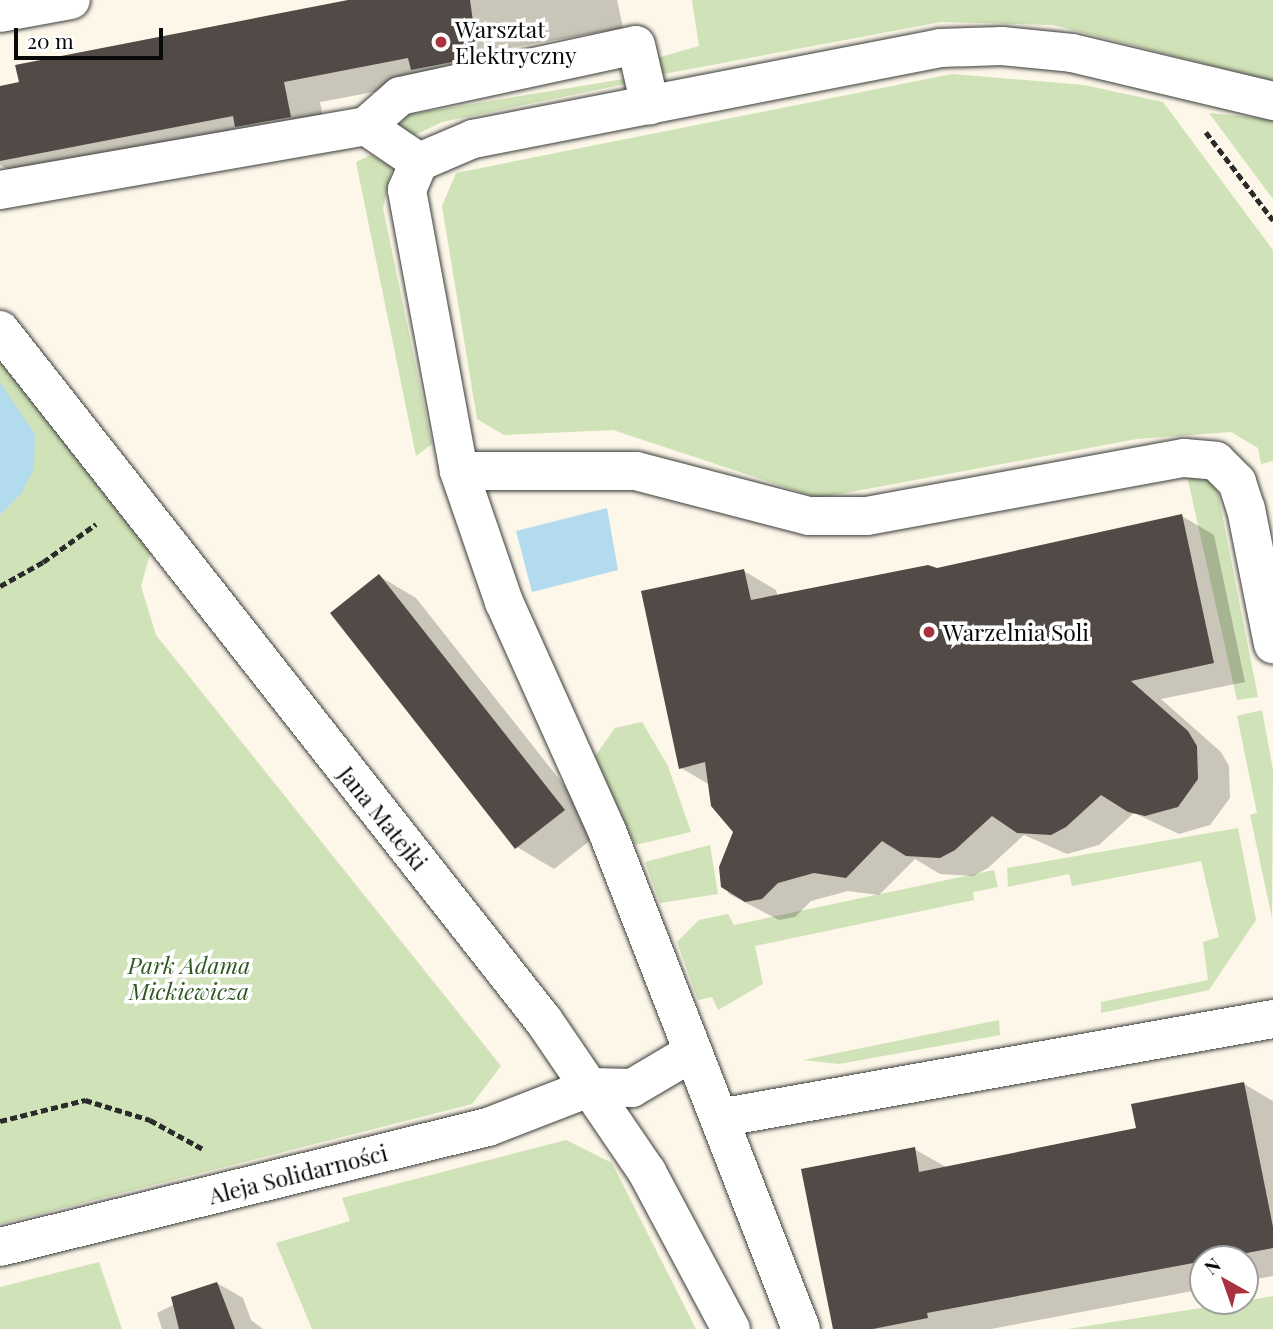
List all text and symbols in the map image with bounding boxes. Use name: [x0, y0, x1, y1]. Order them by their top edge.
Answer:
scale bar: [18, 14, 166, 58]
place label: Warsztat Elektryczny: [455, 15, 577, 69]
text: 20 m: [27, 26, 74, 54]
marker: Warsztat Elektryczny: [433, 34, 449, 50]
place label: Warzelnia Soli: [943, 618, 1089, 646]
marker: Warzelnia Soli: [921, 624, 937, 640]
street label: Jana Matejki: [333, 760, 433, 876]
park label: Park Adama Mickiewicza: [128, 951, 250, 1005]
street label: Aleja Solidarności: [206, 1138, 390, 1210]
north arrow: [1189, 1245, 1259, 1315]
text: N: [1198, 1251, 1225, 1280]

